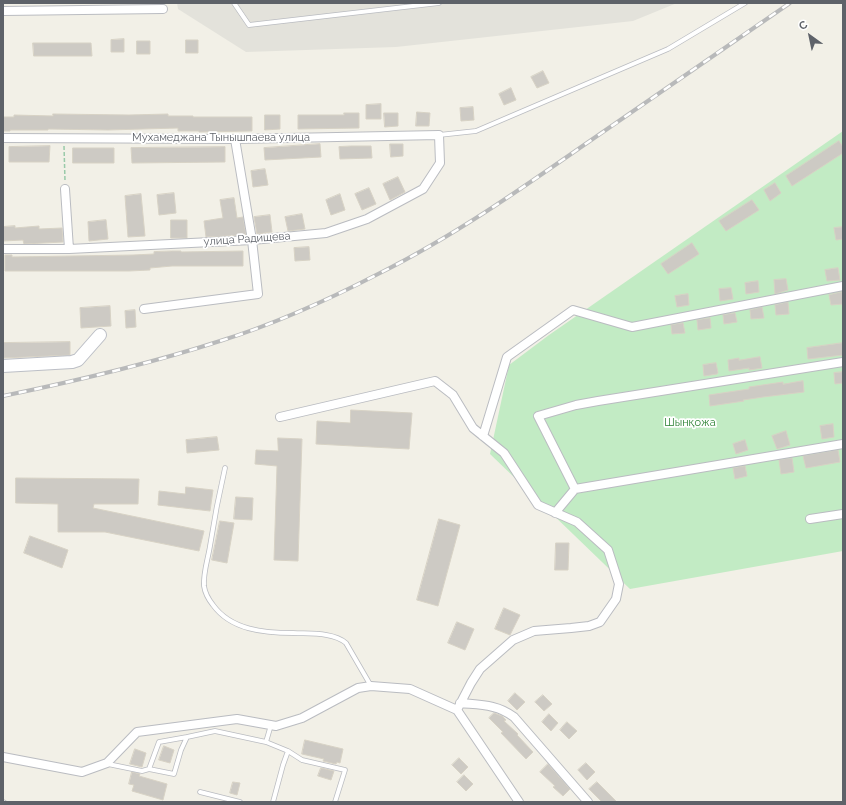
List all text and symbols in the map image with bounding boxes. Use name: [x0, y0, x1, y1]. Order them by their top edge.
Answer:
north arrow: [790, 16, 830, 56]
text: С: [796, 18, 810, 33]
street label: Мухамеджана Тынышпаева улица: [132, 131, 310, 145]
street label: улица Радищева: [203, 229, 291, 249]
park label: Шынқожа: [664, 416, 716, 430]

